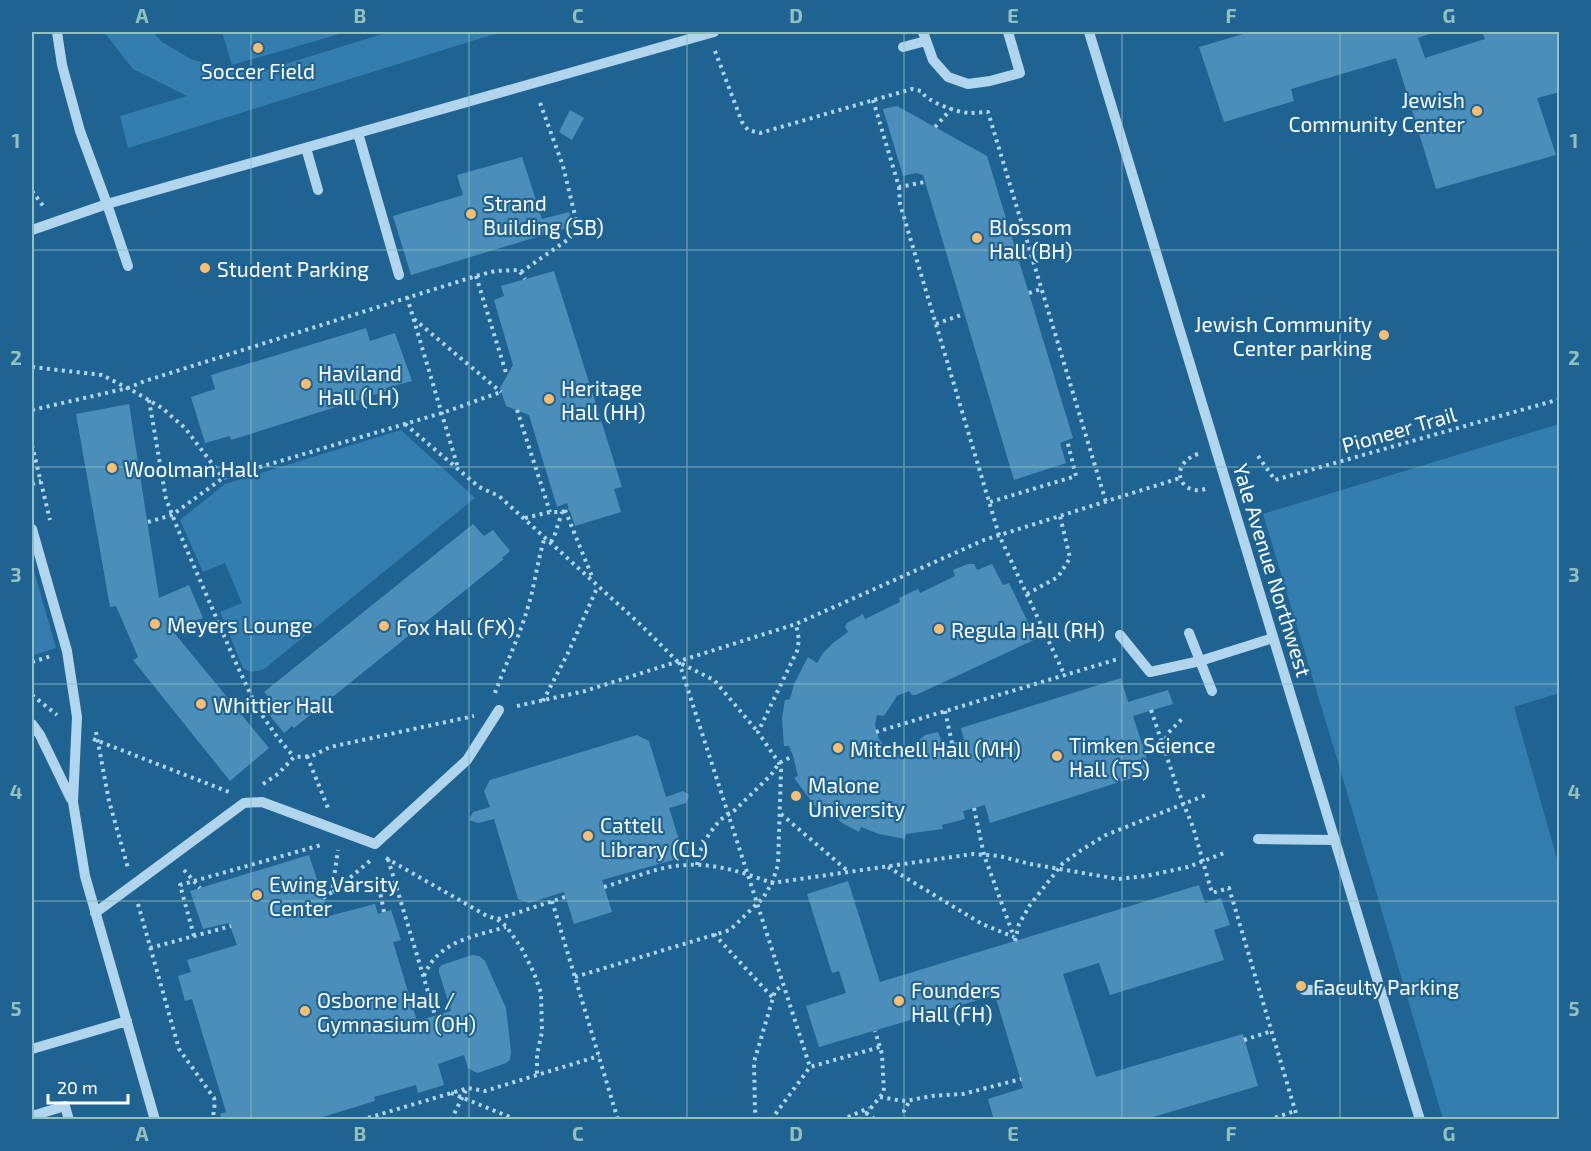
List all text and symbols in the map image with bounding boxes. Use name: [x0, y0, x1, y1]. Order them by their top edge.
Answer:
text: A: [135, 3, 149, 27]
text: B: [354, 3, 366, 27]
text: C: [572, 3, 584, 27]
text: D: [789, 3, 803, 27]
text: E: [1007, 3, 1019, 27]
text: F: [1225, 3, 1237, 27]
text: G: [1443, 3, 1455, 27]
marker: Soccer Field: [251, 41, 265, 55]
place label: Soccer Field: [201, 58, 315, 83]
place label: Jewish Community Center: [1288, 87, 1466, 136]
marker: Jewish Community Center: [1470, 104, 1484, 118]
text: 1: [12, 128, 20, 152]
text: 1: [1570, 128, 1578, 152]
place label: Strand Building (SB): [483, 190, 604, 239]
marker: Strand Building (SB): [464, 207, 478, 221]
place label: Blossom Hall (BH): [989, 214, 1072, 263]
marker: Blossom Hall (BH): [970, 231, 984, 245]
place label: Student Parking: [217, 256, 369, 281]
marker: Student Parking: [198, 261, 212, 275]
place label: Jewish Community Center parking: [1194, 311, 1372, 360]
marker: Jewish Community Center parking: [1377, 328, 1391, 342]
text: 2: [10, 345, 22, 369]
text: 2: [1568, 345, 1580, 369]
place label: Haviland Hall (LH): [318, 360, 402, 409]
place label: Heritage Hall (HH): [561, 375, 645, 424]
marker: Haviland Hall (LH): [299, 377, 313, 391]
marker: Heritage Hall (HH): [542, 392, 556, 406]
street label: Pioneer Trail: [1339, 400, 1460, 457]
place label: Woolman Hall: [124, 456, 259, 481]
street label: Yale Avenue Northwest: [1229, 460, 1317, 680]
marker: Woolman Hall: [105, 461, 119, 475]
text: 3: [10, 562, 22, 586]
text: 3: [1568, 562, 1580, 586]
place label: Meyers Lounge: [167, 612, 312, 637]
place label: Fox Hall (FX): [396, 614, 515, 639]
marker: Meyers Lounge: [148, 617, 162, 631]
place label: Regula Hall (RH): [951, 617, 1105, 642]
marker: Fox Hall (FX): [377, 619, 391, 633]
marker: Regula Hall (RH): [932, 622, 946, 636]
place label: Whittier Hall: [213, 692, 334, 717]
marker: Whittier Hall: [194, 697, 208, 711]
place label: Timken Science Hall (TS): [1069, 732, 1215, 781]
place label: Mitchell Hall (MH): [850, 736, 1021, 761]
marker: Mitchell Hall (MH): [831, 741, 845, 755]
marker: Timken Science Hall (TS): [1050, 749, 1064, 763]
place label: Malone University: [808, 772, 905, 821]
text: 4: [10, 779, 23, 803]
text: 4: [1568, 779, 1581, 803]
marker: Malone University: [789, 789, 803, 803]
place label: Cattell Library (CL): [600, 812, 708, 861]
marker: Cattell Library (CL): [581, 829, 595, 843]
place label: Ewing Varsity Center: [269, 871, 399, 920]
marker: Ewing Varsity Center: [250, 888, 264, 902]
place label: Faculty Parking: [1313, 974, 1459, 999]
place label: Founders Hall (FH): [911, 977, 1000, 1026]
marker: Faculty Parking: [1294, 979, 1308, 993]
place label: Osborne Hall / Gymnasium (OH): [317, 987, 476, 1036]
marker: Founders Hall (FH): [892, 994, 906, 1008]
text: 5: [10, 996, 22, 1020]
text: 5: [1568, 996, 1580, 1020]
marker: Osborne Hall / Gymnasium (OH): [298, 1004, 312, 1018]
scale bar: [48, 1067, 128, 1105]
text: 20 m: [57, 1076, 98, 1098]
text: A: [135, 1121, 149, 1145]
text: B: [354, 1121, 366, 1145]
text: C: [572, 1121, 584, 1145]
text: D: [789, 1121, 803, 1145]
text: E: [1007, 1121, 1019, 1145]
text: F: [1225, 1121, 1237, 1145]
text: G: [1443, 1121, 1455, 1145]

